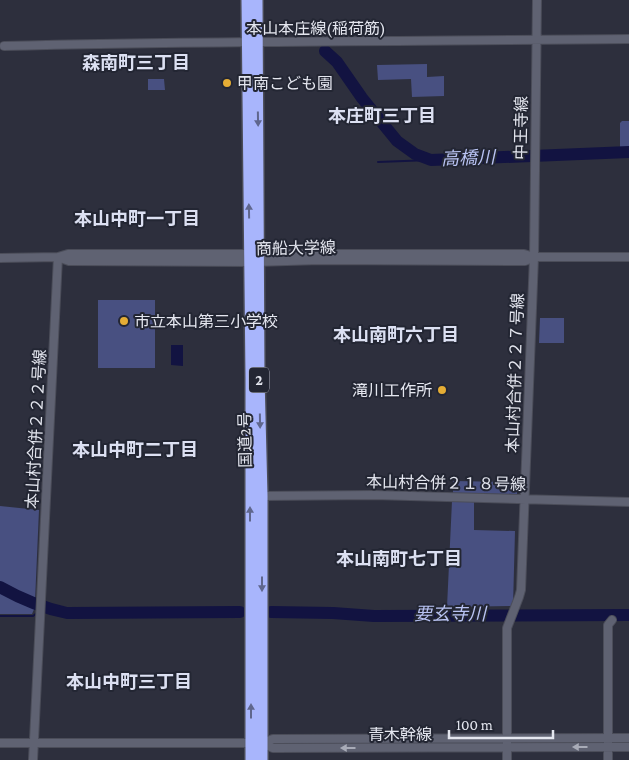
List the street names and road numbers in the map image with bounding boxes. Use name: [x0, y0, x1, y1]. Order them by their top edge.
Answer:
street label: 本山本庄線(稲荷筋): [246, 20, 386, 38]
street label: 中王寺線: [512, 96, 530, 160]
street label: 商船大学線: [256, 239, 336, 257]
street label: 本山村合併２２７号線: [504, 293, 526, 453]
street label: 本山村合併２２２号線: [23, 349, 49, 509]
road number: 2: [249, 368, 269, 392]
street label: 国道2号: [236, 412, 254, 468]
street label: 本山村合併２１８号線: [366, 473, 526, 493]
street label: 青木幹線: [368, 726, 432, 743]

